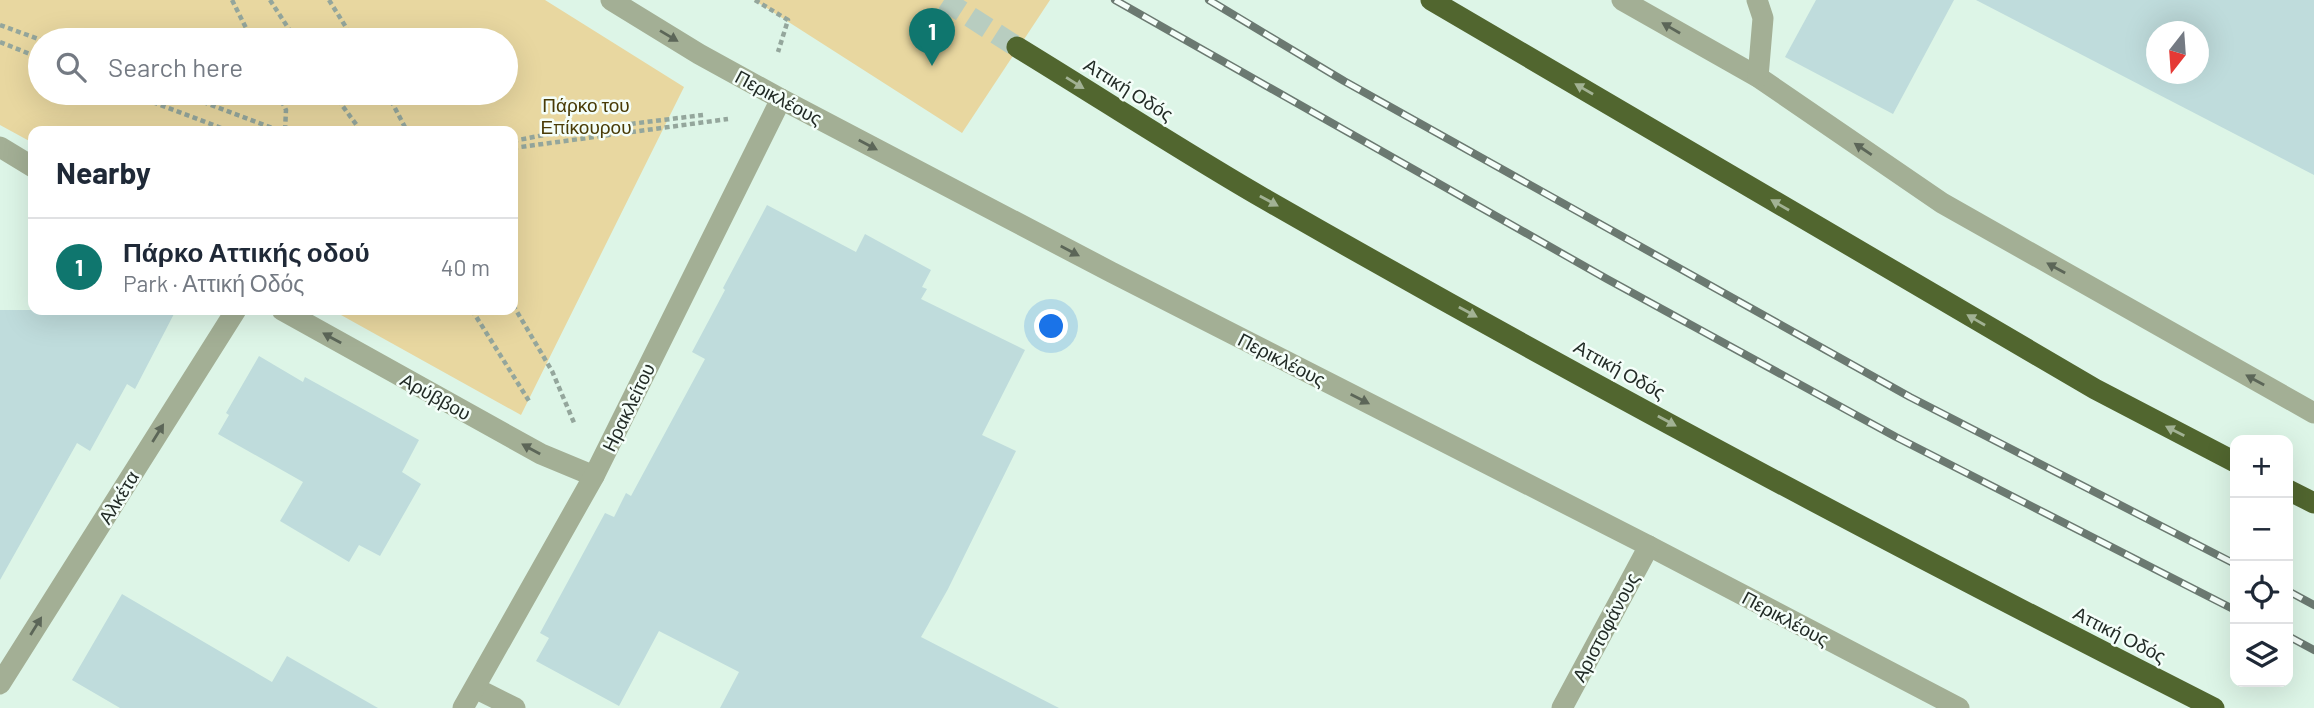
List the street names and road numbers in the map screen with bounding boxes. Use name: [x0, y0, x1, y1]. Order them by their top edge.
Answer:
street label: Αττική Οδός: [1080, 53, 1178, 125]
street label: Περικλέους: [732, 65, 826, 129]
street label: Περικλέους: [1235, 327, 1329, 391]
street label: Αττική Οδός: [1570, 334, 1670, 404]
street label: Ηρακλείτου: [597, 359, 659, 455]
street label: Αρύββου: [397, 367, 475, 425]
street label: Αλκέτα: [93, 466, 143, 528]
street label: Αριστοφάνους: [1567, 569, 1643, 685]
street label: Περικλέους: [1739, 586, 1833, 650]
street label: Αττική Οδός: [2070, 601, 2170, 667]

